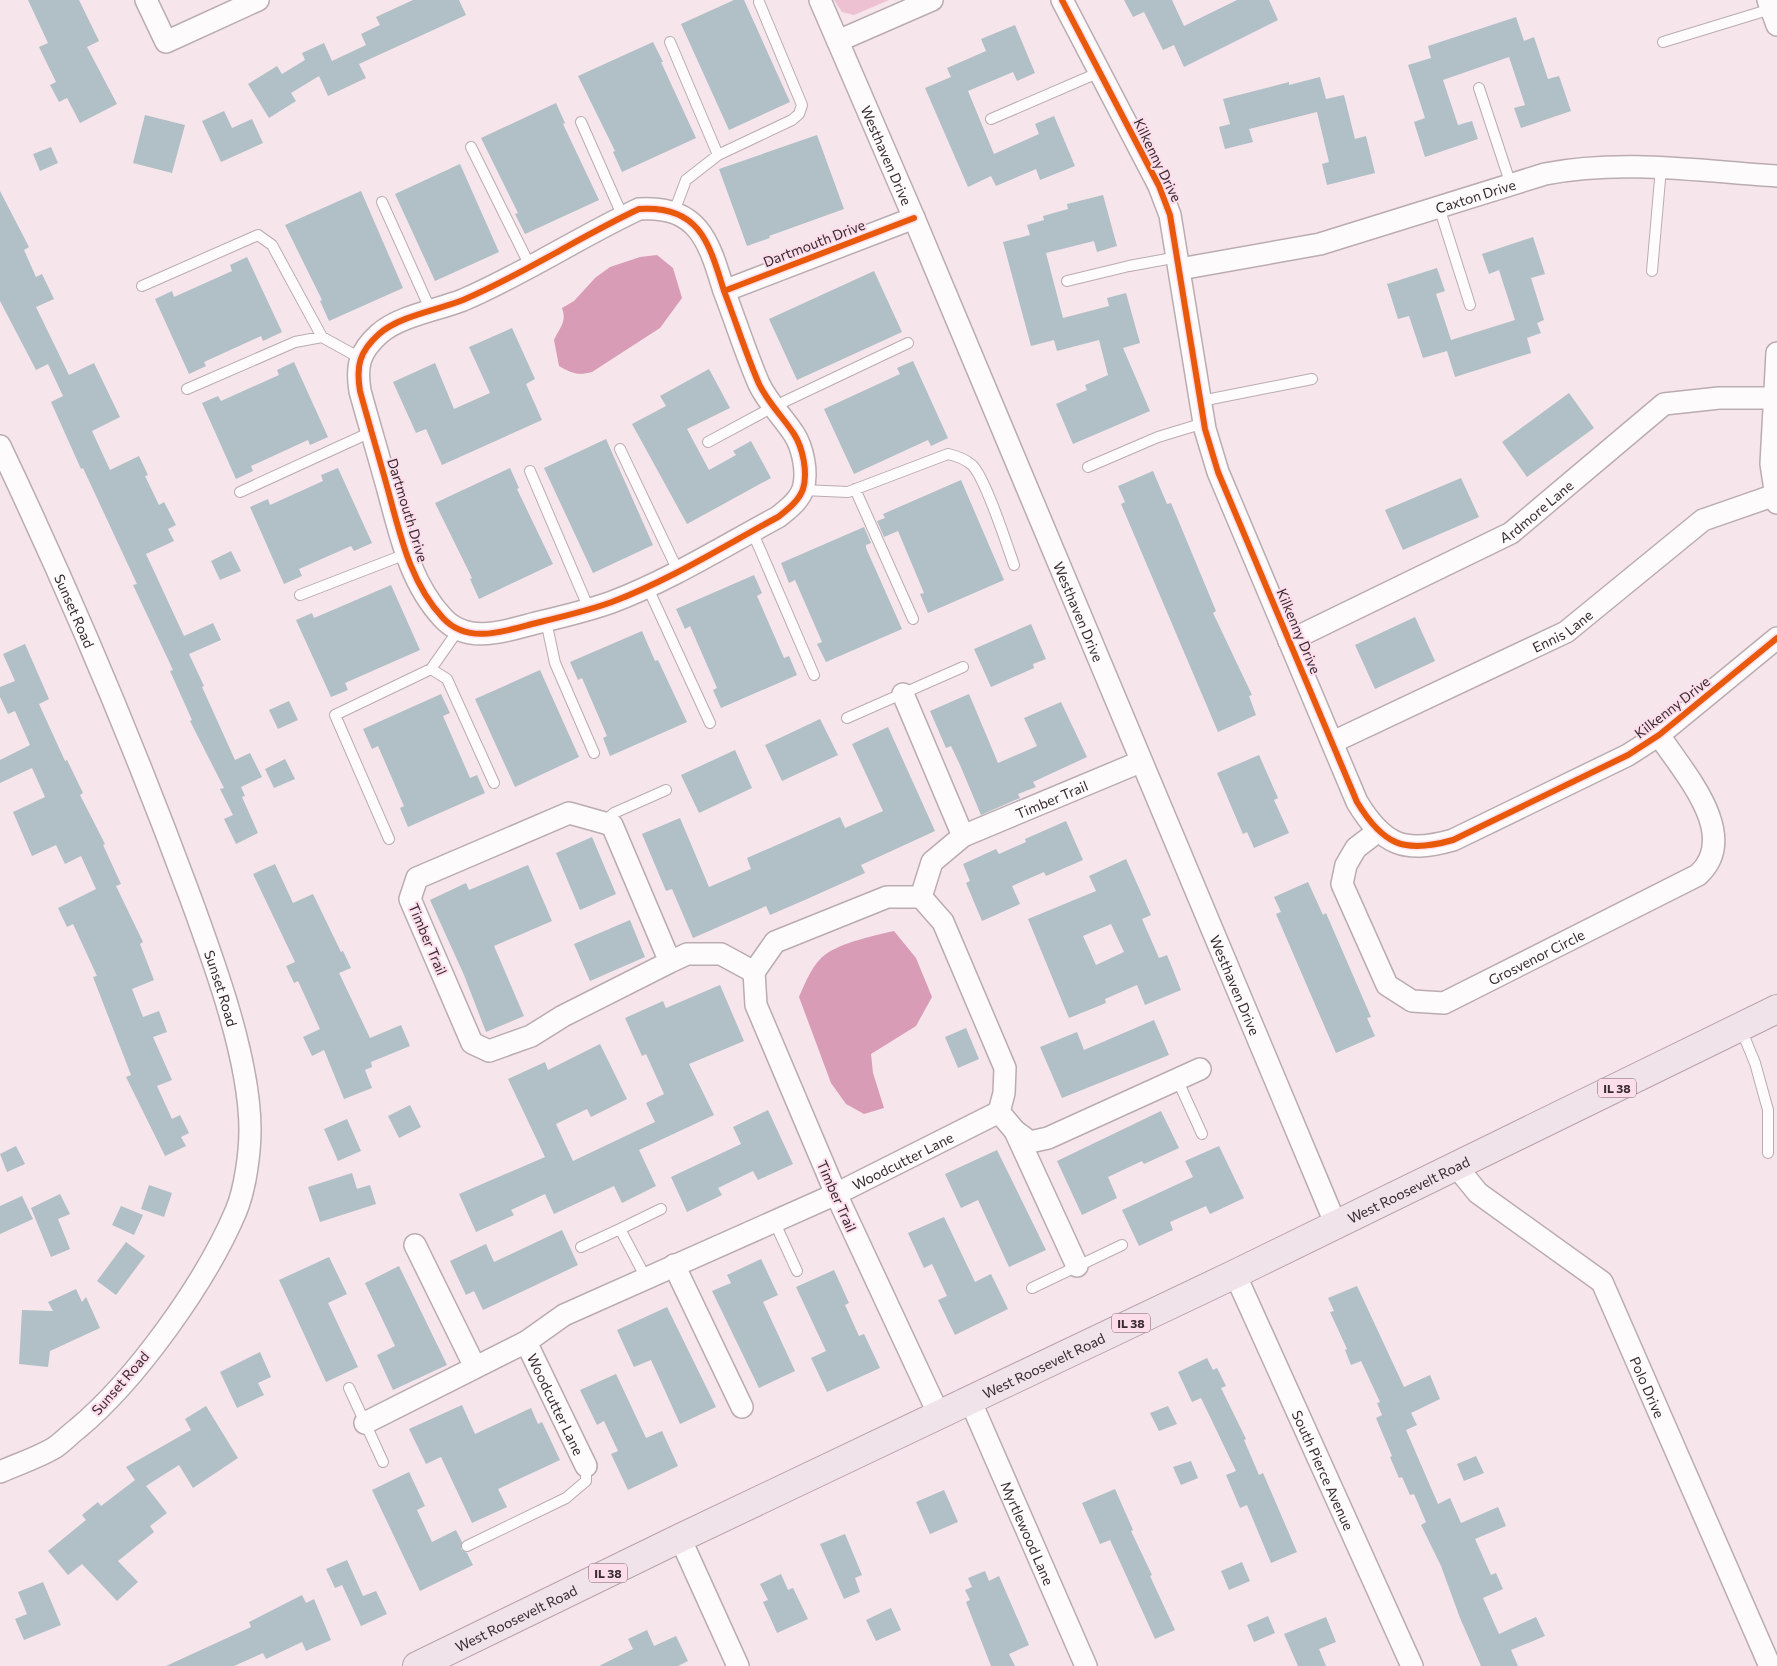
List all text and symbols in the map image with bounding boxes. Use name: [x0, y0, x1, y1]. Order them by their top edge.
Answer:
street label: Westhaven Drive: [858, 103, 916, 208]
street label: Kilkenny Drive: [1130, 115, 1186, 205]
street label: Caxton Drive: [1433, 175, 1518, 216]
street label: Dartmouth Drive: [761, 216, 867, 270]
street label: Dartmouth Drive: [384, 456, 432, 564]
street label: Ardmore Lane: [1497, 476, 1576, 546]
street label: Westhaven Drive: [1050, 559, 1107, 664]
street label: Sunset Road: [51, 571, 98, 650]
street label: Kilkenny Drive: [1273, 586, 1325, 676]
street label: Ennis Lane: [1529, 606, 1596, 655]
street label: Kilkenny Drive: [1631, 672, 1713, 742]
street label: Timber Trail: [1013, 776, 1090, 822]
street label: Timber Trail: [405, 900, 451, 978]
street label: Grosvenor Circle: [1485, 925, 1587, 988]
street label: Westhaven Drive: [1207, 932, 1264, 1038]
street label: Sunset Road: [201, 948, 241, 1028]
road number: IL 38: [1598, 1078, 1636, 1098]
street label: Woodcutter Lane: [849, 1128, 956, 1193]
street label: West Roosevelt Road: [1345, 1152, 1472, 1226]
street label: Timber Trail: [814, 1158, 860, 1234]
road number: IL 38: [1112, 1314, 1150, 1332]
street label: West Roosevelt Road: [979, 1329, 1107, 1401]
street label: Sunset Road: [88, 1348, 152, 1418]
street label: Woodcutter Lane: [524, 1351, 588, 1458]
street label: Polo Drive: [1627, 1354, 1669, 1420]
street label: South Pierce Avenue: [1289, 1407, 1358, 1533]
street label: Myrtlewood Lane: [998, 1478, 1058, 1587]
road number: IL 38: [589, 1564, 627, 1582]
street label: West Roosevelt Road: [452, 1581, 580, 1655]

